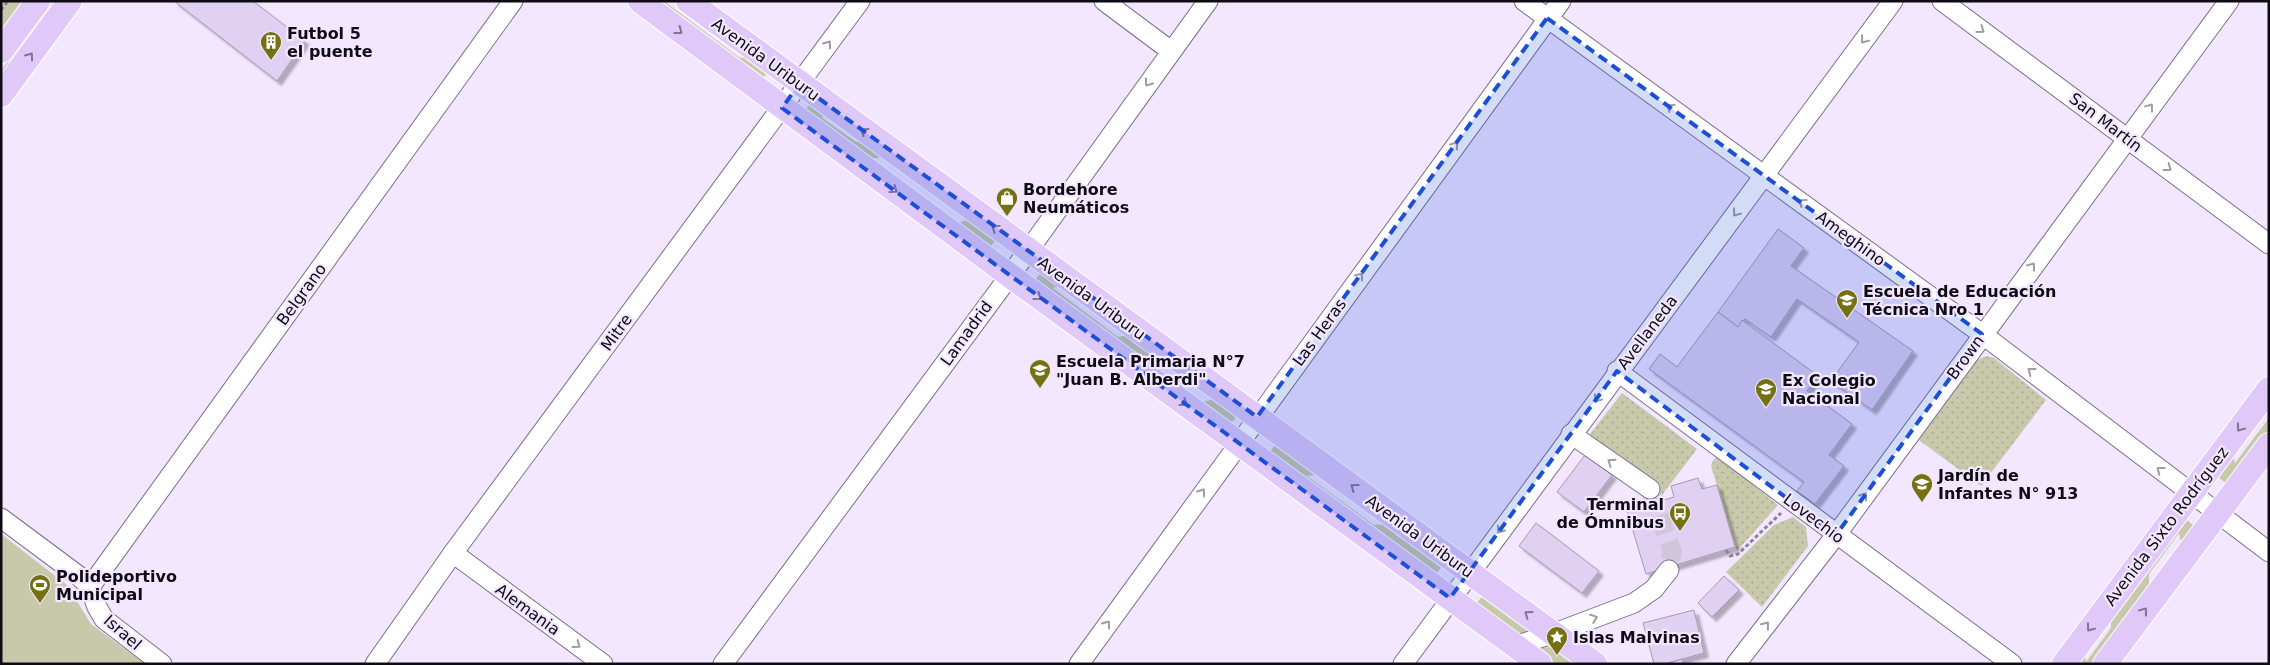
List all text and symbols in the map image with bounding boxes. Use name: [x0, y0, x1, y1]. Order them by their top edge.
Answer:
street label: Avenida Uriburu: [708, 14, 823, 105]
place label: Futbol 5 el puente: [287, 24, 373, 61]
one-way arrow: [1975, 24, 1985, 33]
one-way arrow: [673, 25, 682, 33]
building icon: Futbol 5 el puente: [259, 30, 283, 61]
one-way arrow: [1861, 34, 1870, 44]
one-way arrow: [822, 40, 831, 50]
one-way arrow: [24, 52, 33, 62]
one-way arrow: [1146, 77, 1154, 86]
street label: San Martín: [2066, 89, 2146, 156]
one-way arrow: [2144, 103, 2153, 113]
one-way arrow: [1666, 104, 1676, 113]
one-way arrow: [861, 129, 870, 137]
one-way arrow: [1450, 142, 1458, 151]
one-way arrow: [2162, 163, 2171, 171]
place label: Bordehore Neumáticos: [1023, 180, 1129, 217]
one-way arrow: [888, 184, 897, 193]
shop icon: Bordehore Neumáticos: [995, 186, 1019, 217]
one-way arrow: [1798, 199, 1808, 208]
one-way arrow: [1733, 207, 1742, 217]
street label: Ameghino: [1812, 207, 1889, 270]
one-way arrow: [992, 225, 1001, 233]
street label: Avenida Uriburu: [1034, 253, 1149, 344]
street label: Belgrano: [273, 260, 330, 329]
one-way arrow: [2027, 263, 2035, 272]
one-way arrow: [1354, 272, 1363, 282]
place label: Escuela de Educación Técnica Nro 1: [1863, 282, 2056, 319]
school or university icon: Escuela de Educación Técnica Nro 1: [1835, 288, 1859, 319]
one-way arrow: [1033, 291, 1042, 300]
street label: Avellaneda: [1613, 291, 1681, 373]
street label: Las Heras: [1289, 295, 1350, 370]
street label: Lamadrid: [937, 297, 996, 369]
street label: Mitre: [597, 310, 636, 354]
street label: Brown: [1943, 331, 1988, 383]
place label: Escuela Primaria N°7 "Juan B. Alberdi": [1056, 352, 1245, 389]
school or university icon: Escuela Primaria N°7 "Juan B. Alberdi": [1028, 358, 1052, 389]
one-way arrow: [2027, 368, 2037, 377]
place label: Ex Colegio Nacional: [1782, 371, 1876, 408]
school or university icon: Ex Colegio Nacional: [1754, 377, 1778, 408]
one-way arrow: [1594, 393, 1603, 403]
one-way arrow: [1178, 397, 1188, 406]
one-way arrow: [2237, 422, 2245, 431]
street label: Avenida Sixto Rodríguez: [2100, 443, 2232, 610]
one-way arrow: [1607, 459, 1616, 468]
place label: Jardín de Infantes N° 913: [1937, 466, 2078, 503]
one-way arrow: [2157, 467, 2166, 475]
school or university icon: Jardín de Infantes N° 913: [1910, 472, 1934, 503]
one-way arrow: [1350, 484, 1360, 493]
one-way arrow: [1197, 489, 1205, 498]
street label: Lovechio: [1780, 489, 1848, 547]
street label: Avenida Uriburu: [1362, 491, 1477, 582]
one-way arrow: [1858, 492, 1867, 502]
place label: Terminal de Ómnibus: [1557, 495, 1664, 532]
bus stop icon: Terminal de Ómnibus: [1668, 501, 1692, 532]
one-way arrow: [1497, 524, 1506, 534]
place label: Polideportivo Municipal: [56, 567, 177, 604]
sports icon: Polideportivo Municipal: [28, 573, 52, 604]
street label: Alemania: [492, 580, 564, 639]
one-way arrow: [2139, 608, 2147, 617]
street label: Israel: [100, 611, 145, 654]
one-way arrow: [1524, 611, 1533, 620]
one-way arrow: [1590, 614, 1598, 624]
one-way arrow: [1101, 620, 1110, 630]
one-way arrow: [1760, 622, 1768, 631]
one-way arrow: [2087, 622, 2096, 632]
place icon: Islas Malvinas: [1545, 625, 1569, 656]
place label: Islas Malvinas: [1573, 628, 1700, 647]
one-way arrow: [571, 639, 580, 647]

